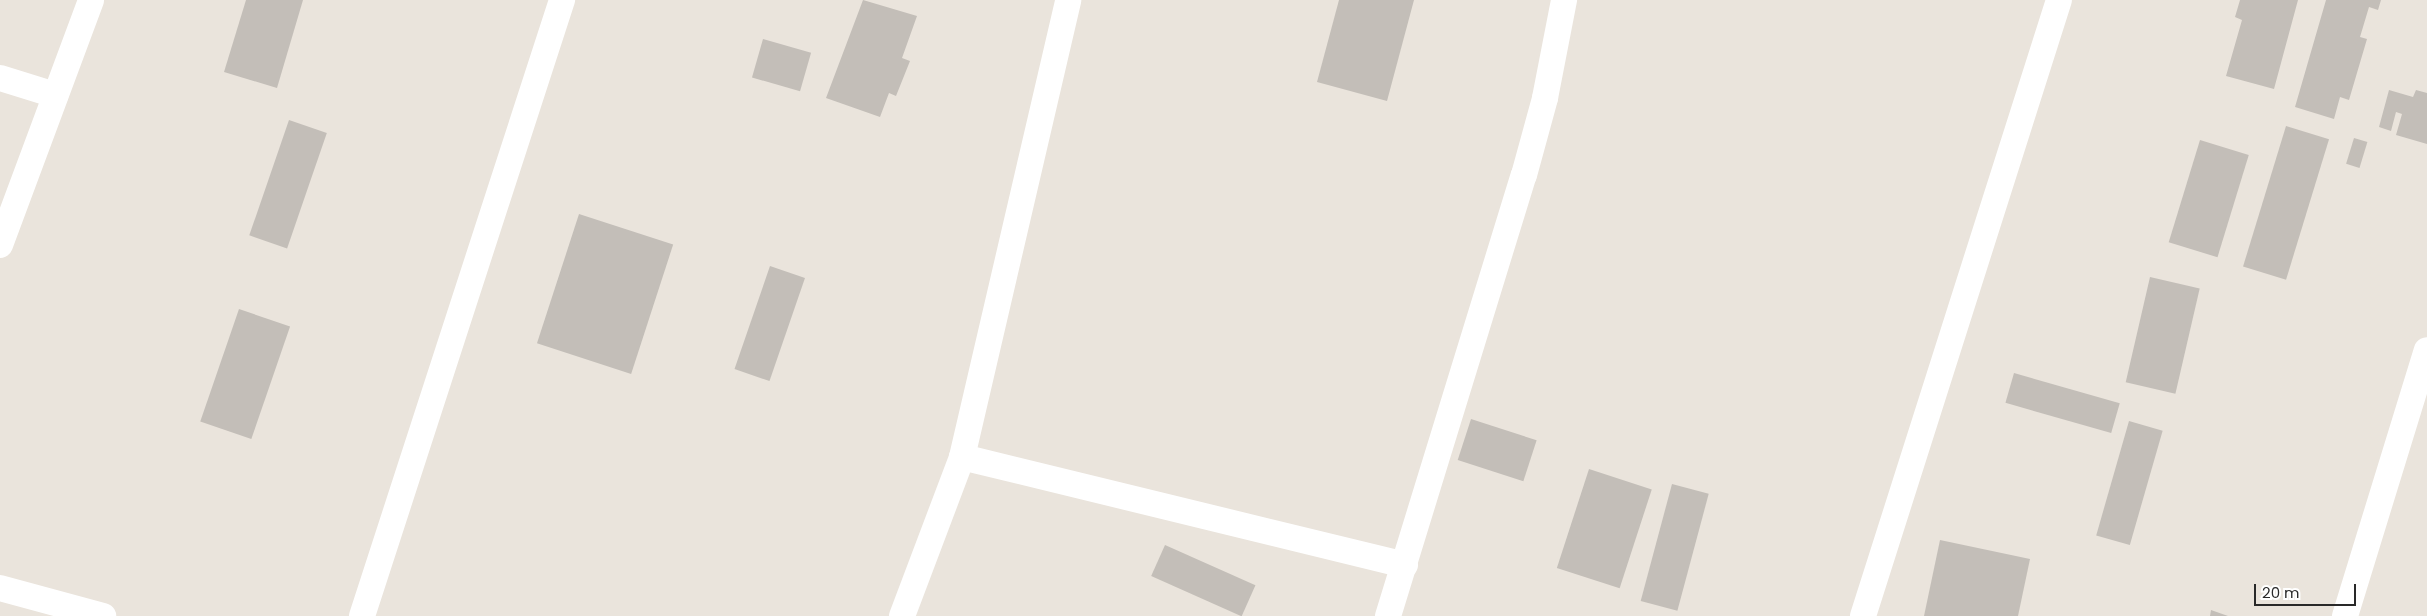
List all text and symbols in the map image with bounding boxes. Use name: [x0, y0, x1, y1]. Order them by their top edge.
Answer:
scale bar: [2257, 574, 2360, 606]
text: 20 m: [2262, 582, 2300, 603]

